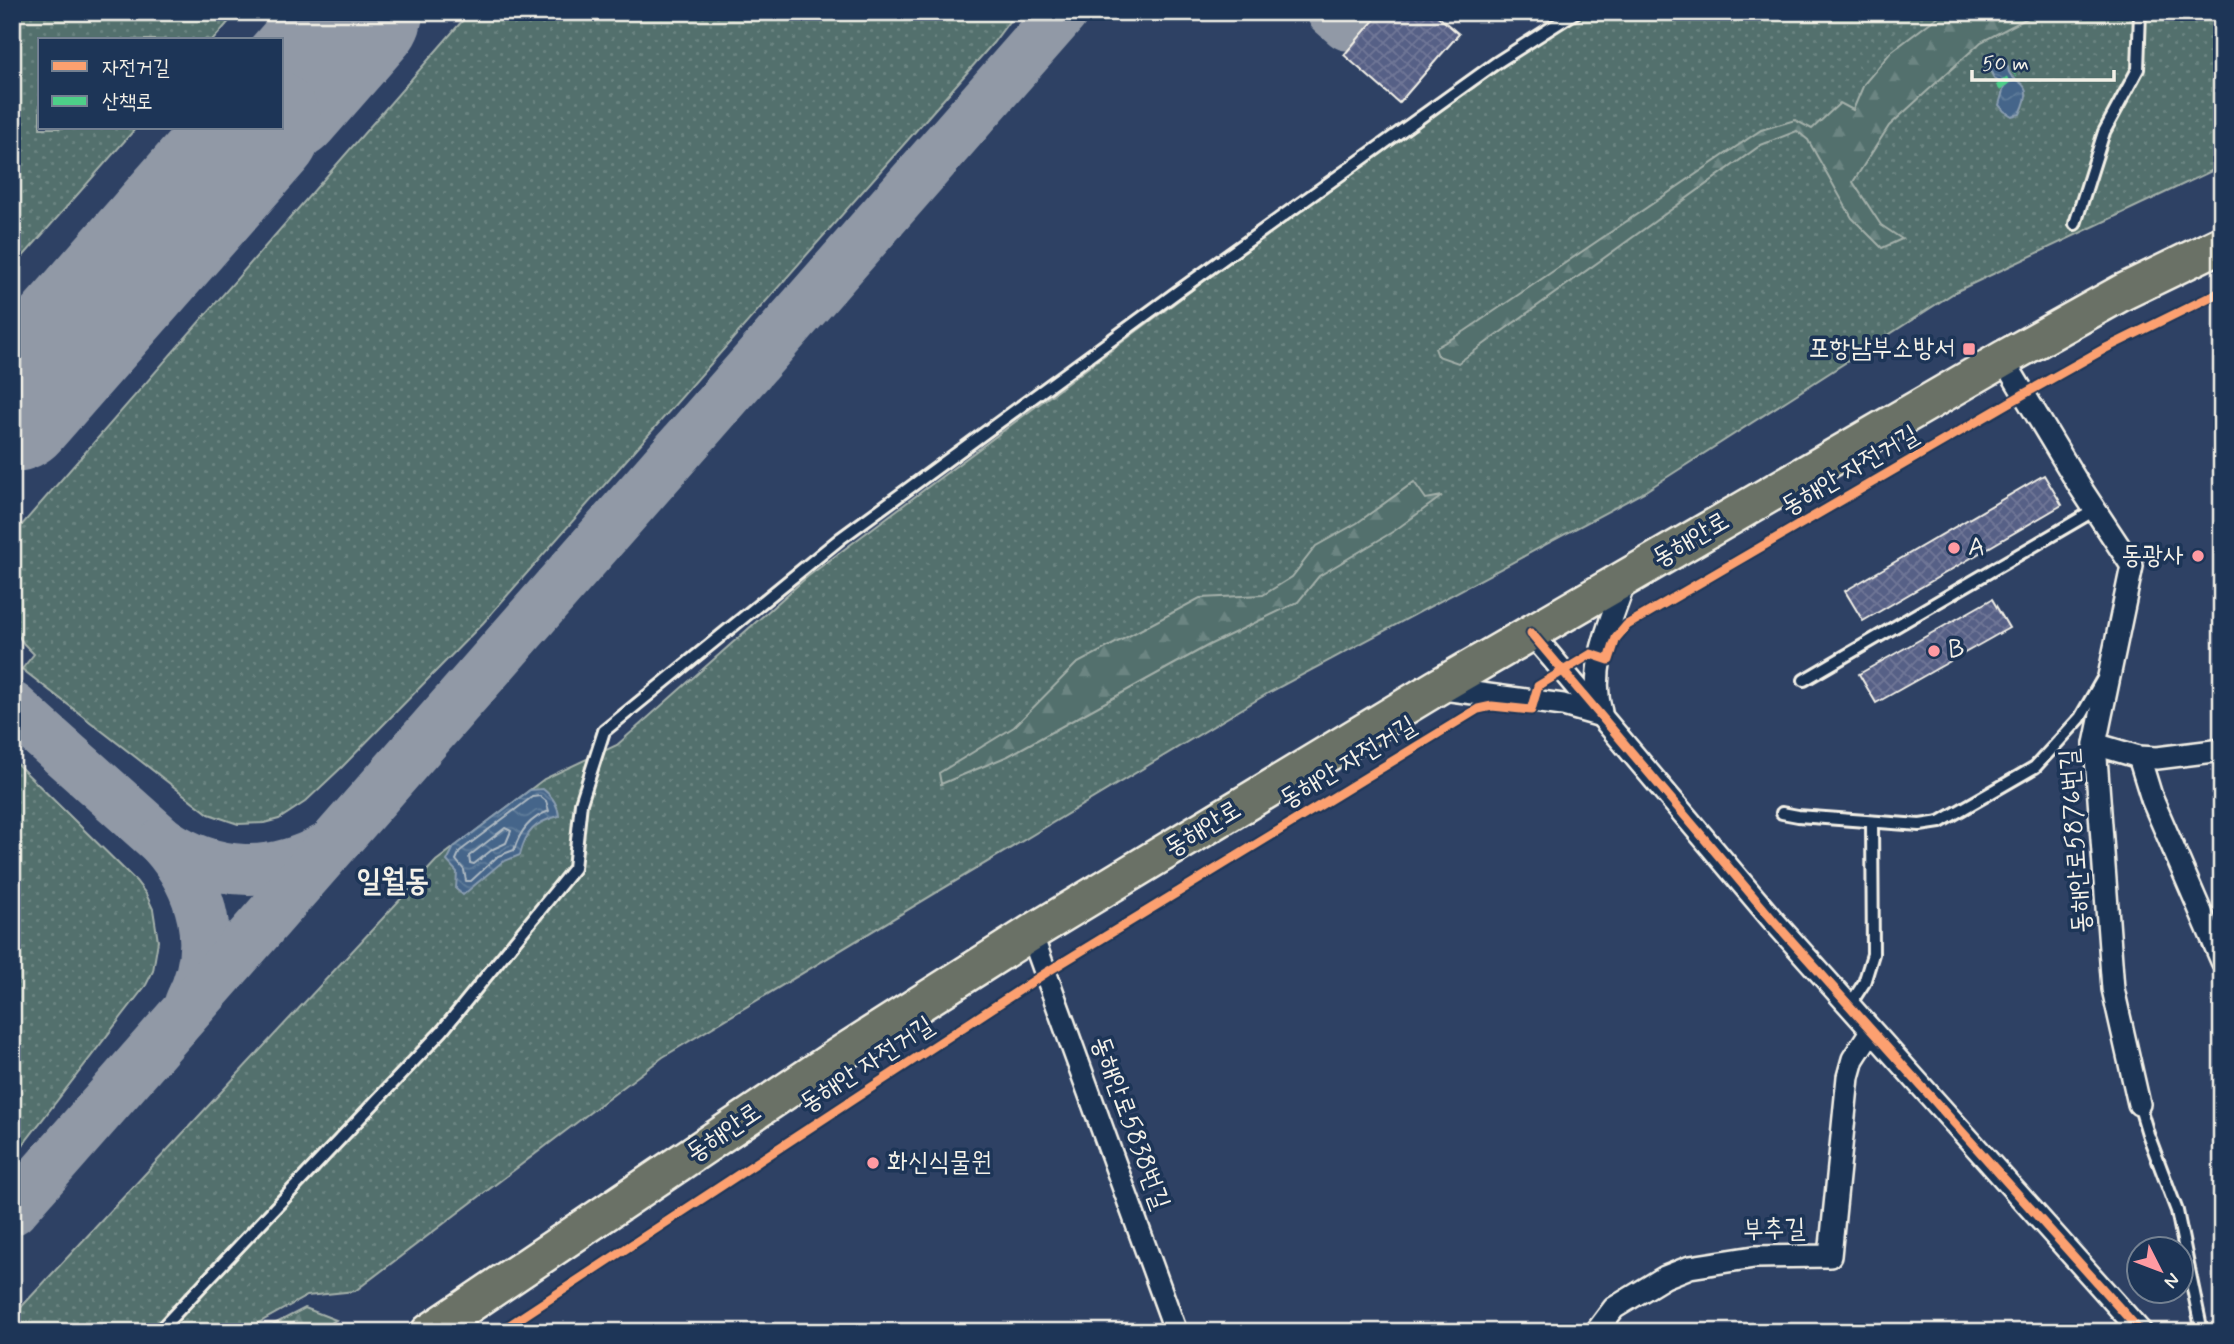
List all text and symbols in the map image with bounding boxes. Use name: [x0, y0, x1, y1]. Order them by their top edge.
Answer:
legend: [38, 38, 284, 130]
scale bar: [1972, 38, 2113, 82]
text: 50 m: [1982, 50, 2029, 78]
text: 자전거길: [102, 54, 170, 82]
text: 산책로: [102, 88, 153, 116]
place label: 포항남부소방서: [1809, 332, 1955, 366]
marker: 포항남부소방서: [1961, 341, 1977, 357]
street label: 동해안 자전거길: [1775, 418, 1925, 524]
street label: 동해안로: [1646, 504, 1736, 576]
place label: A: [1968, 531, 1985, 565]
place label: 동광사: [2121, 539, 2184, 573]
marker: A: [1946, 540, 1962, 556]
marker: 동광사: [2190, 548, 2206, 564]
place label: B: [1948, 634, 1964, 668]
marker: B: [1926, 643, 1942, 659]
street label: 동해안 자전거길: [1273, 709, 1423, 817]
street label: 동해안로5876번길: [2053, 748, 2099, 934]
street label: 동해안로: [1158, 793, 1248, 865]
district label: 일월동: [357, 862, 429, 901]
street label: 동해안 자전거길: [793, 1009, 941, 1121]
street label: 동해안로5838번길: [1083, 1032, 1177, 1214]
street label: 동해안로: [680, 1096, 768, 1170]
place label: 화신식물원: [887, 1146, 992, 1180]
marker: 화신식물원: [865, 1155, 881, 1171]
street label: 부추길: [1742, 1212, 1806, 1248]
north arrow: [2126, 1236, 2196, 1306]
text: N: [2158, 1267, 2185, 1293]

